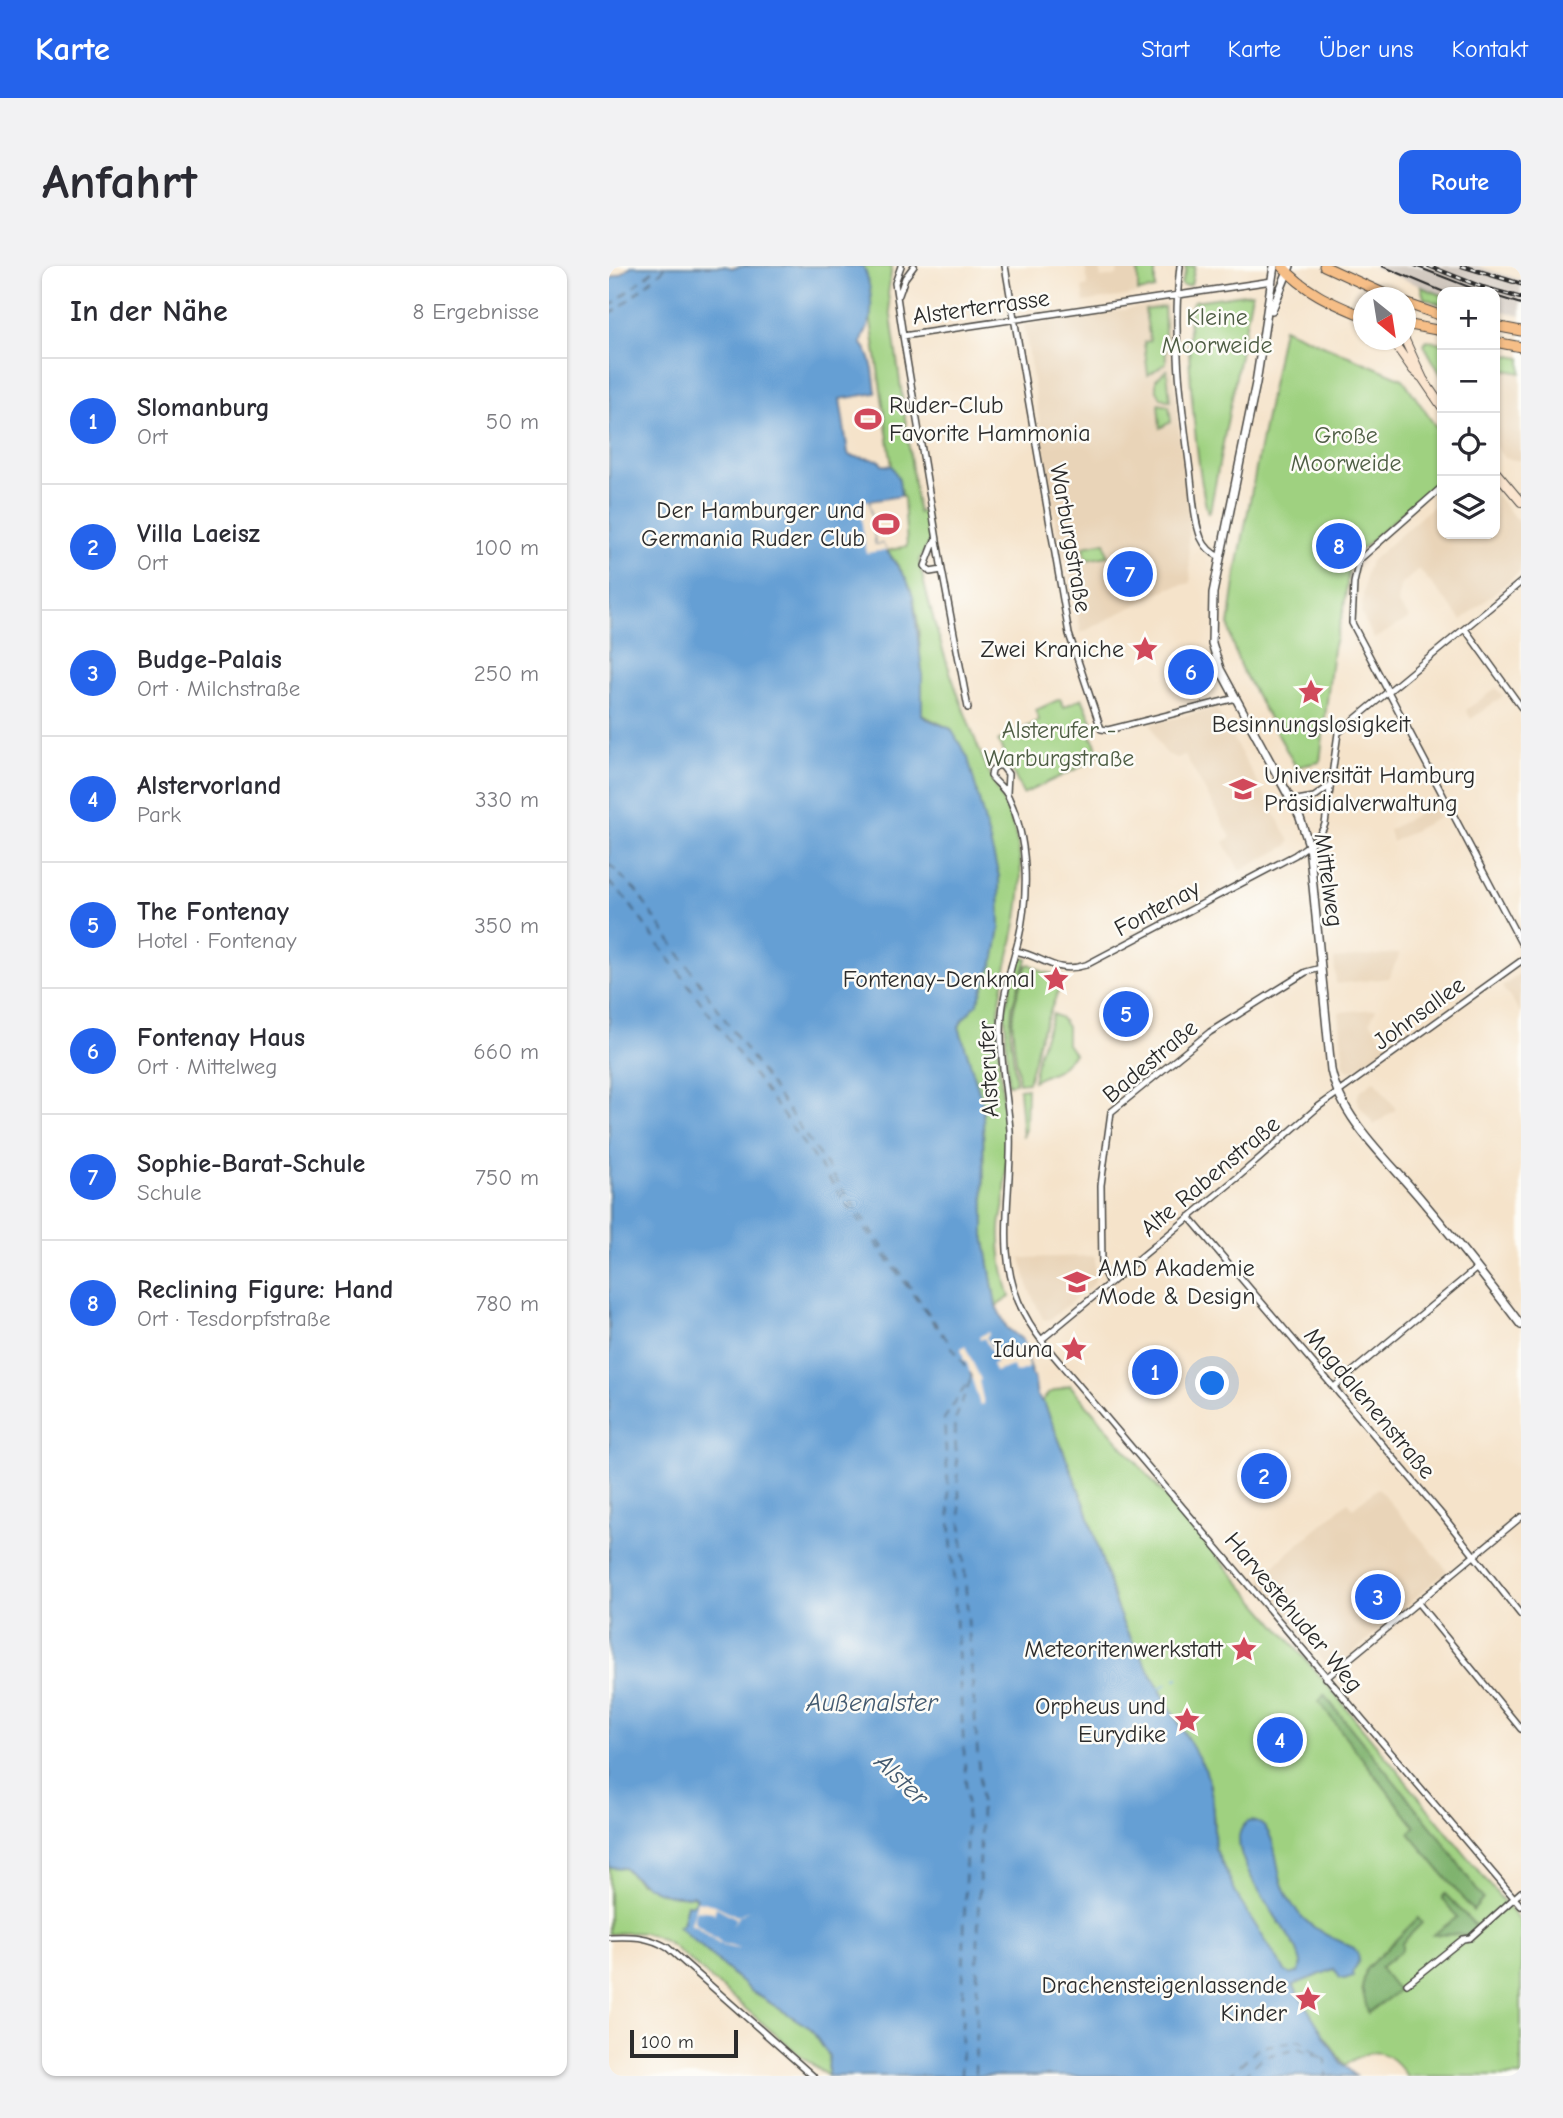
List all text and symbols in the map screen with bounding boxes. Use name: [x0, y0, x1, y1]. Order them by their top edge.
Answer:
text: Karte: [35, 30, 110, 68]
text: Start: [1141, 35, 1189, 63]
text: Karte: [1227, 35, 1281, 63]
text: Über uns: [1319, 35, 1414, 63]
text: Kontakt: [1452, 35, 1528, 63]
button: Route: [1399, 150, 1521, 214]
text: Anfahrt: [42, 154, 197, 210]
street label: Alsterterrasse: [911, 284, 1051, 330]
north arrow: [1353, 287, 1416, 350]
map controls: [1437, 287, 1500, 539]
button: +: [1437, 287, 1500, 350]
text: In der Nähe: [70, 294, 228, 329]
text: 8 Ergebnisse: [413, 298, 539, 325]
park label: Kleine Moorweide: [1161, 303, 1273, 359]
button: −: [1437, 350, 1500, 413]
place label: Ruder-Club Favorite Hammonia: [889, 391, 1091, 447]
text: Slomanburg: [137, 393, 270, 423]
sports icon: Ruder-Club Favorite Hammonia: [853, 404, 883, 434]
text: 1: [88, 408, 98, 435]
text: 50 m: [486, 408, 539, 435]
button: locate: [1437, 413, 1500, 476]
park label: Große Moorweide: [1290, 421, 1402, 477]
text: Ort: [137, 423, 168, 450]
street label: Warburgstraße: [1044, 461, 1098, 615]
button: layers: [1437, 476, 1500, 539]
place label: Der Hamburger und Germania Ruder Club: [641, 496, 865, 552]
sports icon: Der Hamburger und Germania Ruder Club: [871, 509, 901, 539]
text: Villa Laeisz: [137, 519, 260, 549]
pin: 8: [1316, 520, 1362, 572]
text: 2: [87, 534, 99, 561]
text: 100 m: [475, 534, 539, 561]
pin: 7: [1107, 548, 1153, 600]
text: Ort: [137, 549, 168, 576]
place icon: Zwei Kraniche: [1130, 634, 1160, 664]
place label: Zwei Kraniche: [981, 635, 1124, 663]
text: Budge-Palais: [137, 645, 282, 675]
pin: 6: [1168, 646, 1214, 698]
text: 3: [87, 660, 99, 687]
text: 250 m: [474, 660, 539, 687]
text: Ort · Milchstraße: [137, 675, 300, 702]
place icon: Besinnungslosigkeit: [1296, 677, 1326, 707]
place label: Besinnungslosigkeit: [1212, 710, 1411, 738]
park label: Alsterufer - Warburgstraße: [984, 716, 1134, 772]
place label: Universität Hamburg Präsidialverwaltung: [1264, 761, 1476, 817]
text: Alstervorland: [137, 771, 281, 801]
school or university icon: Universität Hamburg Präsidialverwaltung: [1228, 774, 1258, 804]
text: 4: [88, 786, 98, 813]
text: 330 m: [475, 786, 539, 813]
text: Park: [137, 801, 181, 828]
street label: Mittelweg: [1309, 831, 1349, 929]
street label: Fontenay: [1109, 874, 1205, 942]
text: The Fontenay: [137, 897, 289, 927]
text: 5: [87, 912, 99, 939]
text: 350 m: [474, 912, 539, 939]
text: Hotel · Fontenay: [137, 927, 297, 954]
place icon: Fontenay-Denkmal: [1041, 964, 1071, 994]
place label: Fontenay-Denkmal: [843, 965, 1035, 993]
street label: Johnsallee: [1368, 970, 1470, 1056]
pin: 5: [1103, 988, 1149, 1040]
street label: Badestraße: [1097, 1013, 1203, 1109]
street label: Alsterufer: [971, 1019, 1005, 1118]
text: Fontenay Haus: [137, 1023, 305, 1053]
text: 6: [87, 1038, 99, 1065]
text: 660 m: [473, 1038, 539, 1065]
text: Ort · Mittelweg: [137, 1053, 278, 1080]
street label: Alte Rabenstraße: [1135, 1110, 1285, 1242]
text: Sophie-Barat-Schule: [137, 1149, 365, 1179]
text: 7: [88, 1164, 98, 1191]
text: 750 m: [475, 1164, 539, 1191]
text: Schule: [137, 1179, 201, 1206]
place label: AMD Akademie Mode & Design: [1098, 1254, 1256, 1310]
school or university icon: AMD Akademie Mode & Design: [1062, 1267, 1092, 1297]
text: Reclining Figure: Hand: [137, 1275, 393, 1305]
text: 8: [87, 1290, 99, 1317]
text: 780 m: [476, 1290, 539, 1317]
text: Ort · Tesdorpfstraße: [137, 1305, 330, 1332]
street label: Magdalenenstraße: [1298, 1322, 1442, 1484]
place icon: Iduna: [1059, 1334, 1089, 1364]
place label: Iduna: [993, 1335, 1053, 1363]
pin: 1: [1132, 1346, 1178, 1398]
your location: [1195, 1366, 1229, 1400]
pin: 2: [1241, 1450, 1287, 1502]
street label: Harvestehuder Weg: [1219, 1526, 1369, 1698]
pin: 3: [1355, 1571, 1401, 1623]
place icon: Meteoritenwerkstatt: [1229, 1634, 1259, 1664]
place label: Meteoritenwerkstatt: [1024, 1635, 1224, 1663]
water label: Außenalster: [806, 1688, 939, 1718]
place label: Orpheus und Eurydike: [1035, 1692, 1166, 1748]
place icon: Orpheus und Eurydike: [1172, 1705, 1202, 1735]
pin: 4: [1257, 1714, 1303, 1766]
water label: Alster: [868, 1746, 936, 1813]
place label: Drachensteigenlassende Kinder: [1042, 1971, 1287, 2027]
place icon: Drachensteigenlassende Kinder: [1293, 1984, 1323, 2014]
scale bar: [630, 2027, 739, 2059]
text: 100 m: [641, 2031, 694, 2053]

